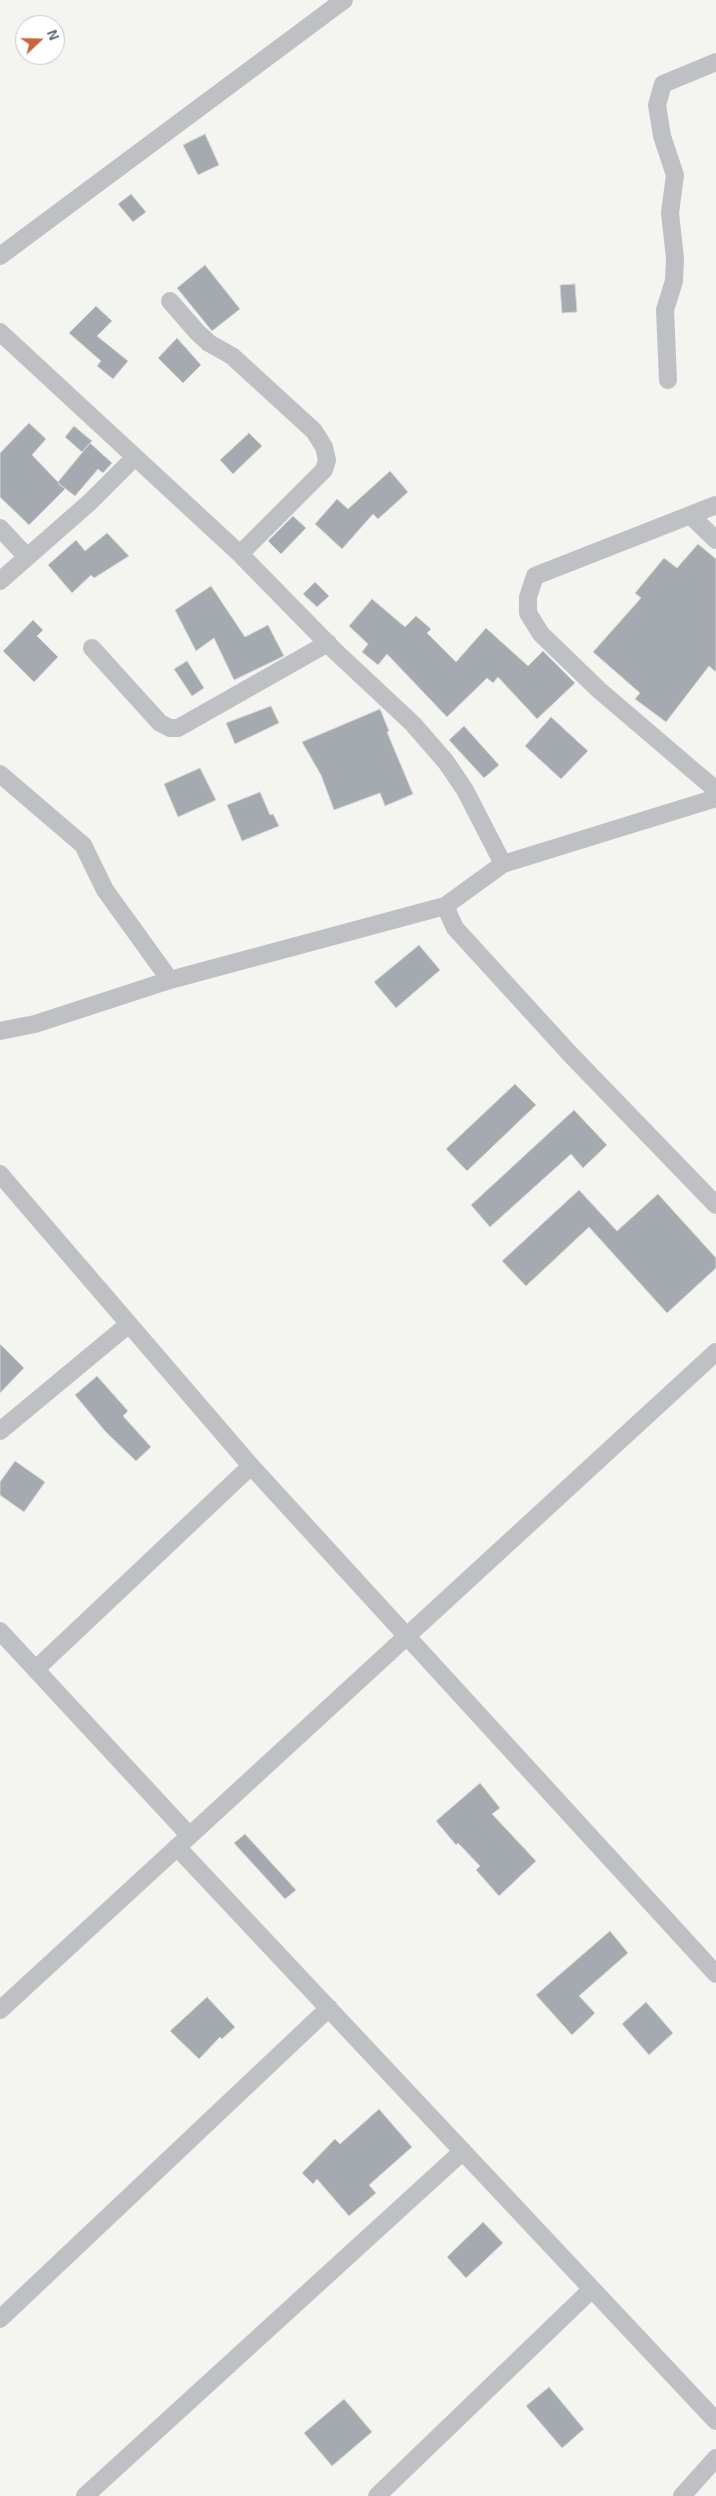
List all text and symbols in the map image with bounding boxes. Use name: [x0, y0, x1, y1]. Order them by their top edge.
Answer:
north arrow: [15, 15, 65, 65]
text: N: [44, 27, 63, 43]

